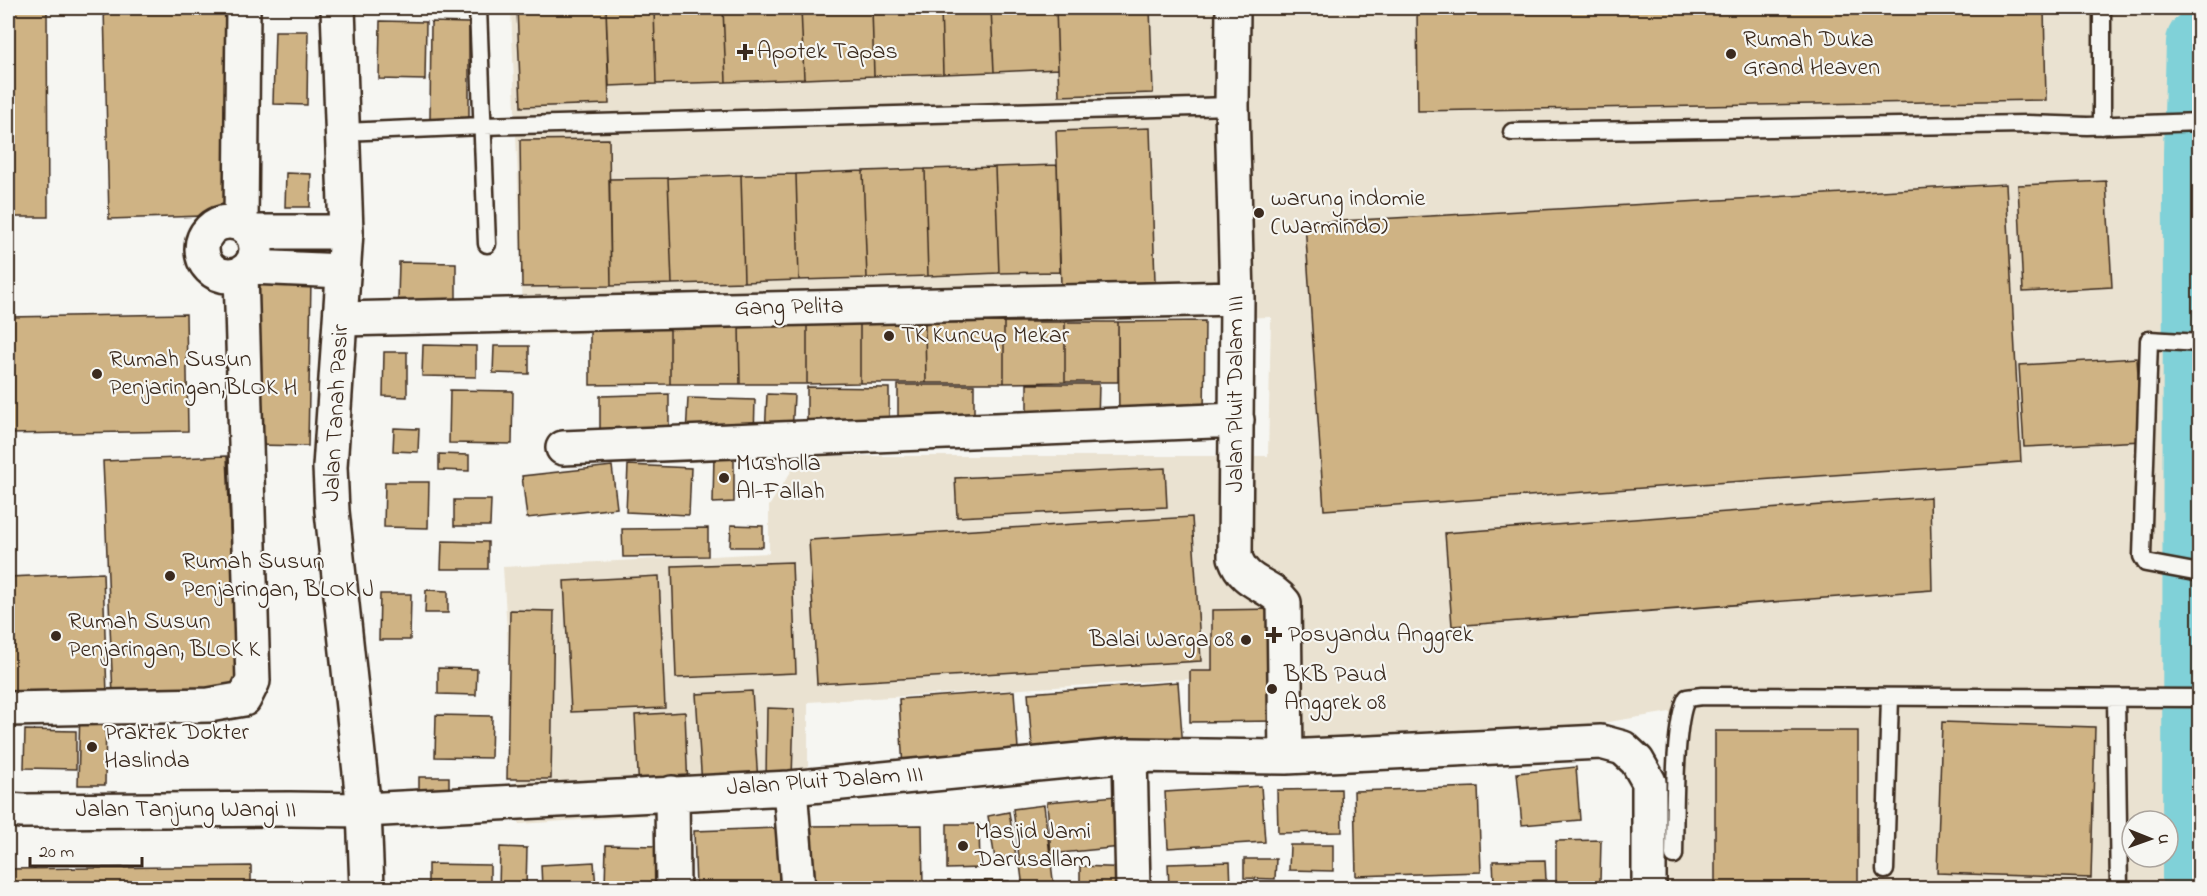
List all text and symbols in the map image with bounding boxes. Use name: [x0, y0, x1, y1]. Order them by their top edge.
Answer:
place label: Rumah Duka Grand Heaven: [1743, 23, 1880, 86]
place label: Apotek Tapas: [757, 35, 898, 70]
marker: Apotek Tapas: [738, 45, 752, 59]
marker: Rumah Duka Grand Heaven: [1724, 47, 1738, 61]
place label: warung indomie (Warmindo): [1271, 182, 1425, 245]
marker: warung indomie (Warmindo): [1252, 206, 1266, 220]
street label: Gang Pelita: [734, 290, 844, 326]
street label: Jalan Pluit Dalam III: [1219, 295, 1254, 493]
place label: TK Kuncup Mekar: [901, 319, 1070, 354]
street label: Jalan Tanah Pasir: [315, 323, 359, 503]
marker: TK Kuncup Mekar: [882, 329, 896, 343]
place label: Rumah Susun Penjaringan,BLOK H: [109, 343, 298, 406]
marker: Rumah Susun Penjaringan,BLOK H: [90, 367, 104, 381]
place label: Musholla Al-Fallah: [736, 447, 825, 510]
marker: Musholla Al-Fallah: [717, 471, 731, 485]
place label: Rumah Susun Penjaringan, BLOK J: [182, 545, 374, 608]
marker: Rumah Susun Penjaringan, BLOK J: [163, 569, 177, 583]
place label: Rumah Susun Penjaringan, BLOK K: [68, 605, 261, 668]
place label: Posyandu Anggrek: [1288, 618, 1474, 654]
place label: Balai Warga 08: [1088, 623, 1234, 658]
marker: Posyandu Anggrek: [1265, 626, 1283, 644]
marker: Rumah Susun Penjaringan, BLOK K: [49, 629, 63, 643]
marker: Balai Warga 08: [1239, 633, 1253, 647]
place label: BKB Paud Anggrek 08: [1283, 658, 1387, 721]
marker: BKB Paud Anggrek 08: [1265, 682, 1279, 696]
place label: Praktek Dokter Haslinda: [104, 716, 249, 779]
marker: Praktek Dokter Haslinda: [85, 740, 99, 754]
street label: Jalan Pluit Dalam III: [725, 758, 925, 806]
street label: Jalan Tanjung Wangi II: [76, 793, 296, 828]
north arrow: [2120, 809, 2180, 869]
place label: Masjid Jami Darusallam: [974, 815, 1092, 878]
scale bar: [30, 830, 142, 868]
text: U: [2151, 834, 2175, 844]
marker: Masjid Jami Darusallam: [956, 839, 970, 853]
text: 20 m: [39, 840, 74, 866]

